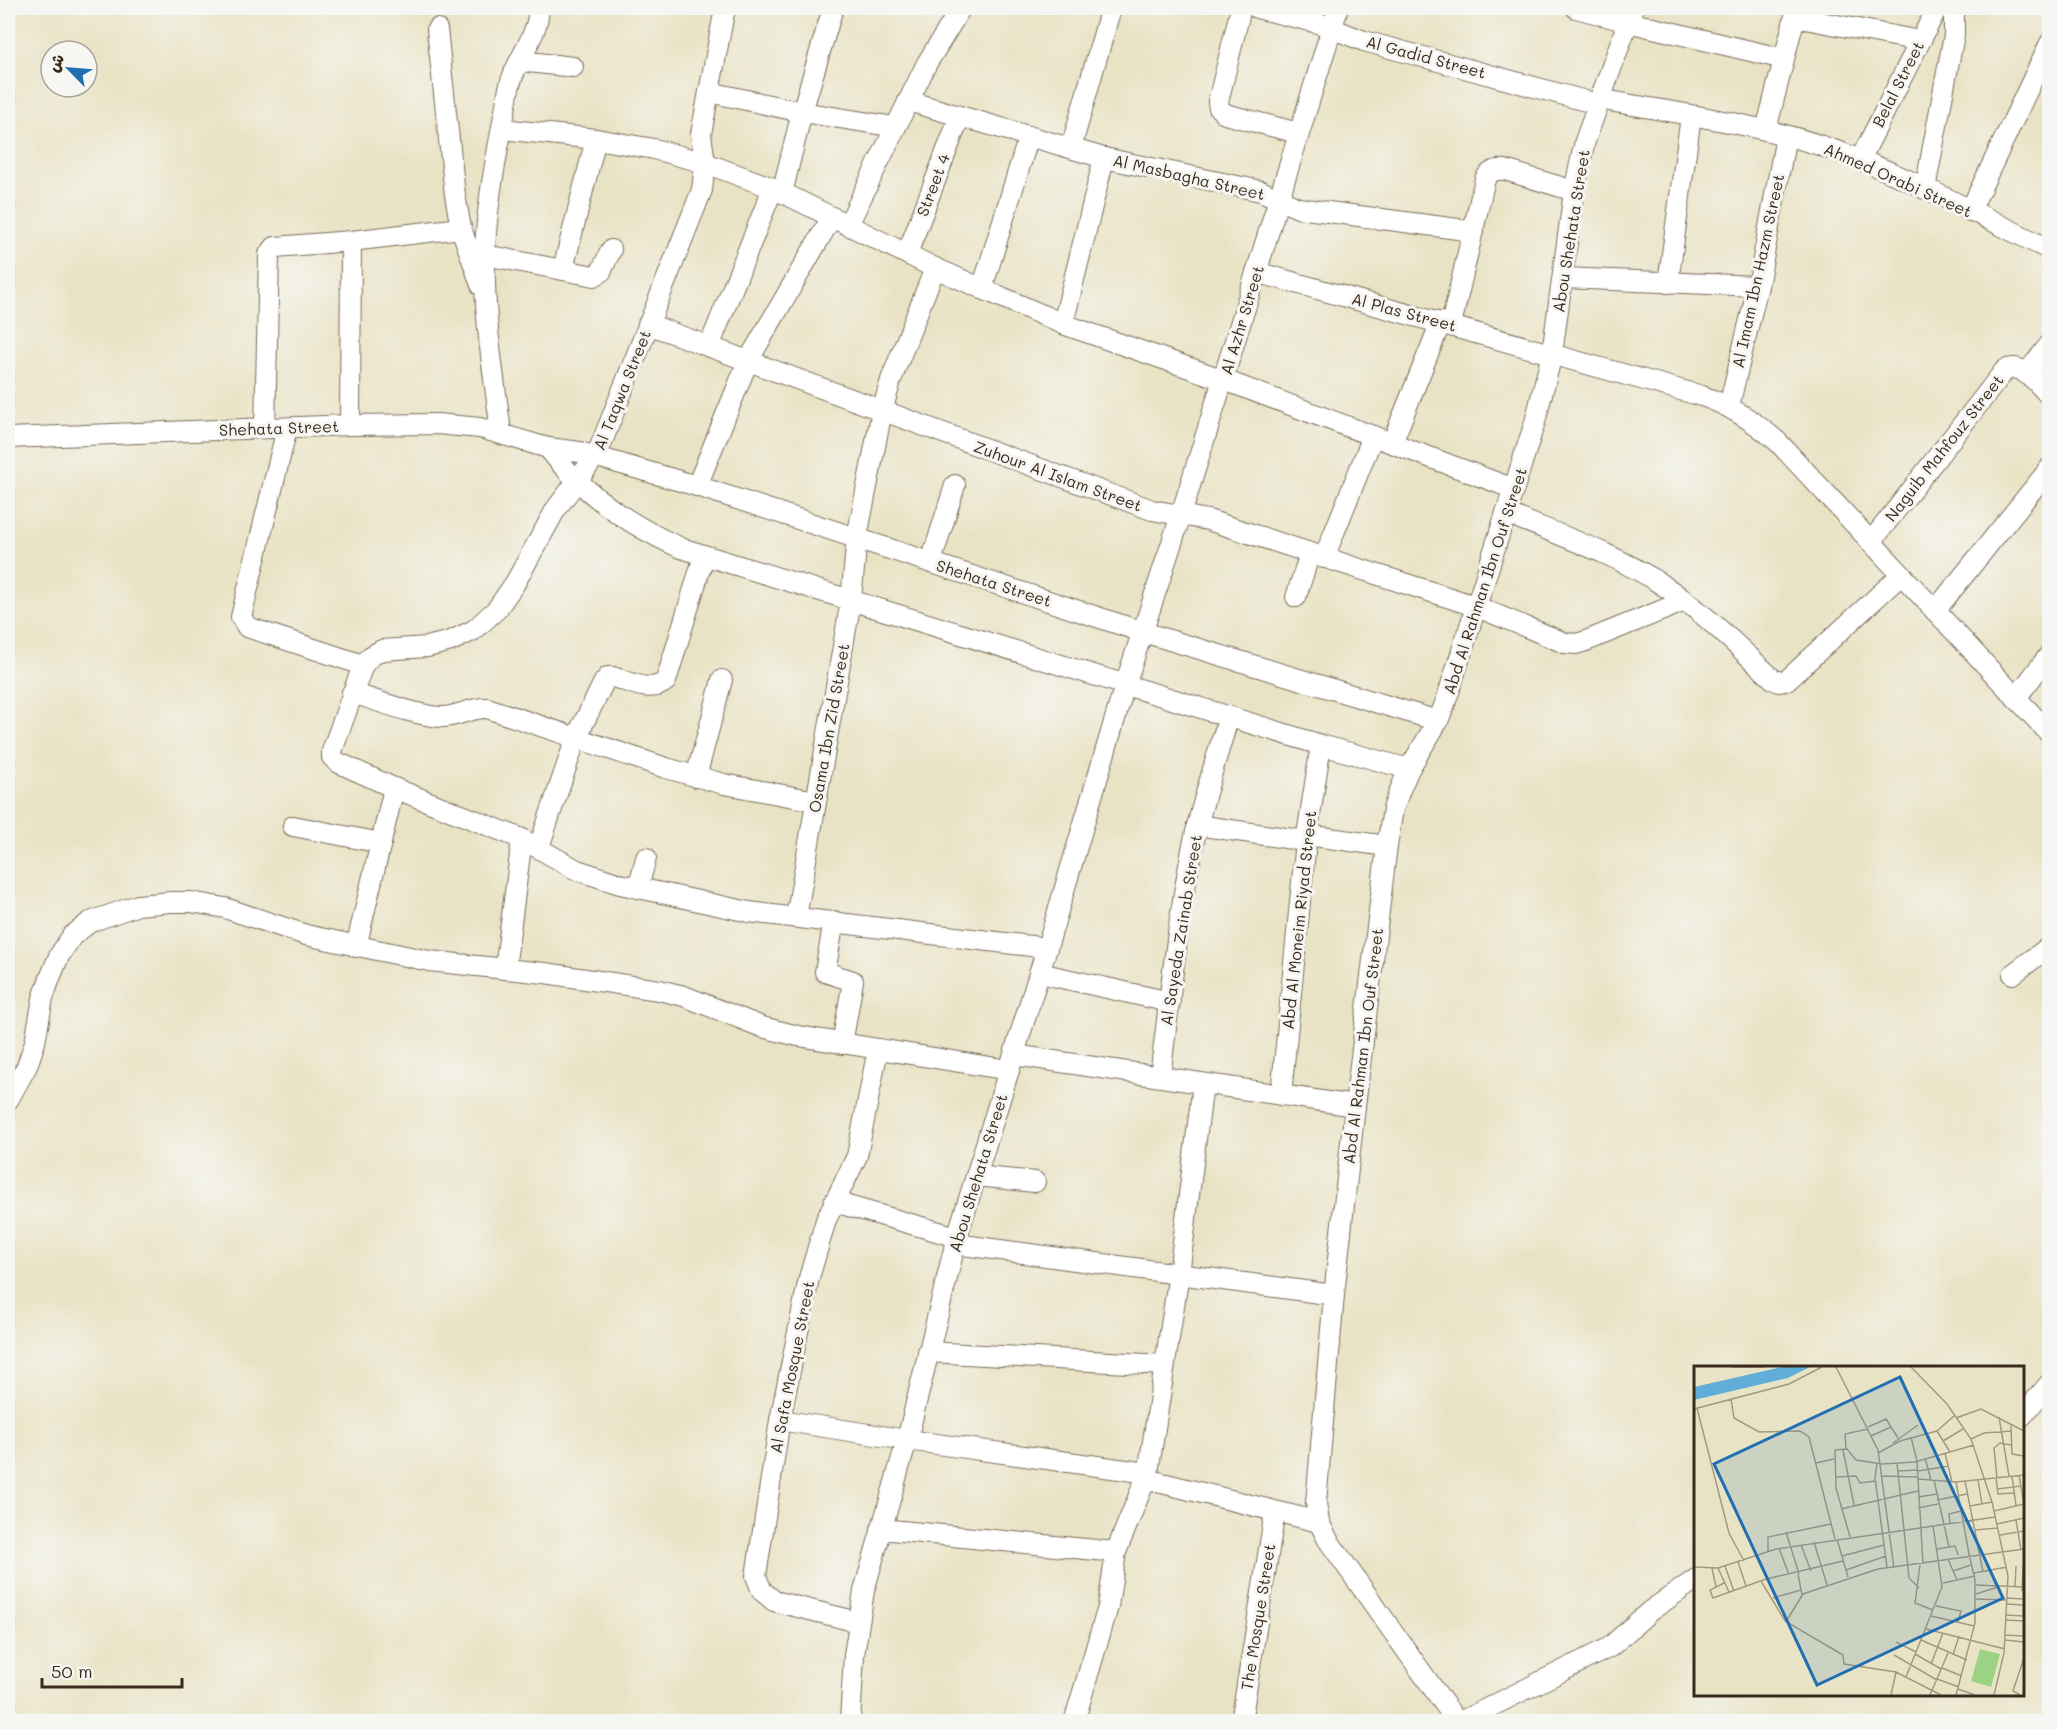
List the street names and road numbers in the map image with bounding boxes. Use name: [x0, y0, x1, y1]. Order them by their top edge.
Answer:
street label: Al Gadid Street: [1364, 30, 1488, 83]
street label: Belal Street: [1867, 37, 1928, 130]
street label: Ahmed Orabi Street: [1821, 137, 1975, 222]
street label: Abou Shehata Street: [1547, 148, 1594, 314]
street label: Al Masbagha Street: [1111, 149, 1267, 204]
street label: Street 4: [911, 150, 954, 219]
street label: Al Imam Ibn Hazm Street: [1727, 172, 1788, 370]
street label: Al Azhr Street: [1215, 263, 1268, 377]
street label: Al Plas Street: [1349, 287, 1459, 336]
street label: Al Taqwa Street: [588, 327, 655, 453]
street label: Naguib Mahfouz Street: [1880, 370, 2008, 526]
street label: Shehata Street: [219, 415, 339, 440]
street label: Zuhour Al Islam Street: [971, 435, 1145, 516]
street label: Abd Al Rahman Ibn Ouf Street: [1438, 465, 1531, 697]
street label: Shehata Street: [934, 554, 1054, 611]
street label: Osama Ibn Zid Street: [803, 642, 854, 814]
street label: Abd Al Moneim Riyad Street: [1277, 809, 1320, 1031]
street label: Al Sayeda Zainab Street: [1155, 833, 1206, 1027]
street label: Abd Al Rahman Ibn Ouf Street: [1338, 927, 1387, 1165]
street label: Abou Shehata Street: [943, 1091, 1012, 1255]
street label: Al Safa Mosque Street: [764, 1279, 819, 1455]
street label: The Mosque Street: [1236, 1542, 1279, 1692]

